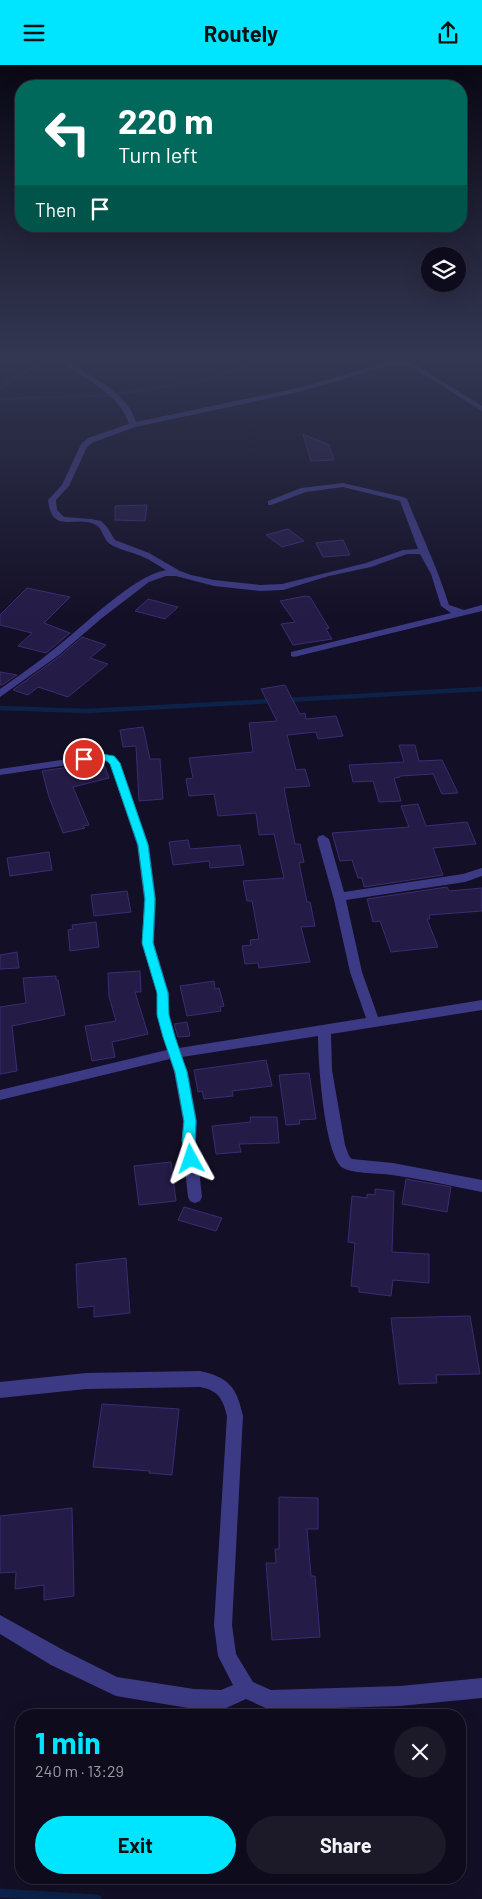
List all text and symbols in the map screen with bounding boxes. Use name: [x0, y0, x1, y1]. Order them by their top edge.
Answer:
icon: menu: [20, 19, 48, 47]
icon: share: [434, 19, 462, 47]
text: Routely: [204, 20, 278, 46]
text: 220 m: [118, 99, 213, 141]
icon: left: [35, 100, 100, 165]
text: Turn left: [118, 141, 198, 167]
icon: arrive: [86, 195, 114, 223]
text: Then: [35, 198, 76, 221]
map controls: [421, 247, 466, 292]
button: layers: [421, 247, 466, 292]
pin: [63, 738, 105, 780]
icon: arrive: [70, 745, 98, 773]
position arrow: [164, 1132, 216, 1184]
text: 1 min: [35, 1724, 101, 1760]
button: close: [394, 1726, 446, 1778]
text: 240 m · 13:29: [35, 1761, 124, 1780]
button: Exit: [35, 1816, 236, 1874]
button: Share: [246, 1816, 446, 1874]

